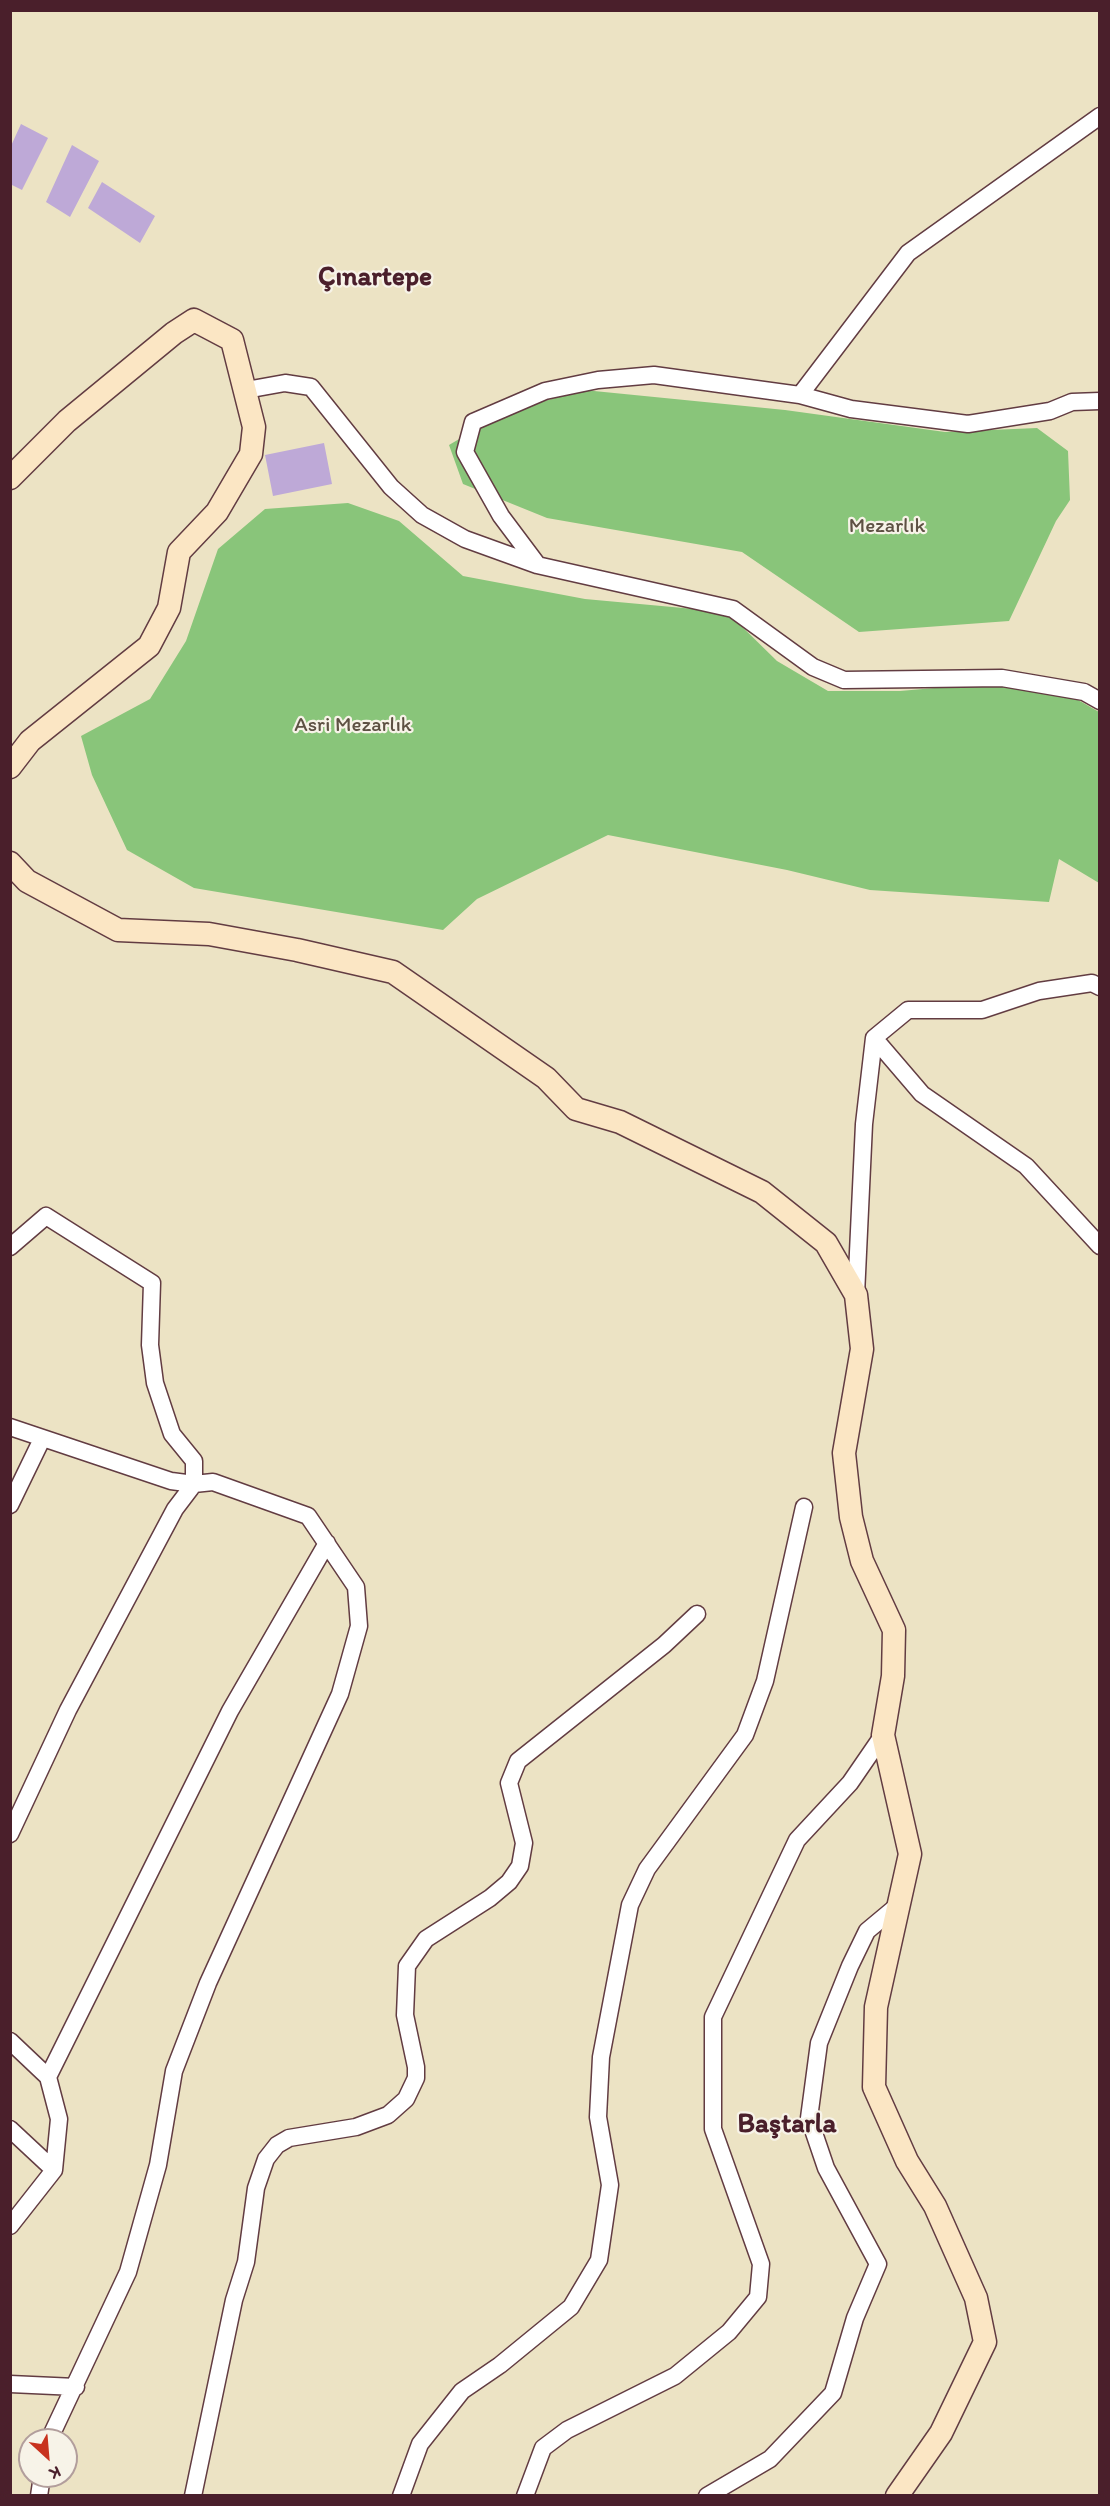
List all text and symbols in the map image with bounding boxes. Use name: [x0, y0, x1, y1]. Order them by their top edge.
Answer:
district label: Çınartepe: [318, 262, 432, 294]
park label: Mezarlık: [849, 514, 925, 540]
park label: Asri Mezarlık: [294, 713, 412, 739]
district label: Baştarla: [738, 2109, 836, 2141]
north arrow: [18, 2428, 78, 2488]
text: K: [46, 2462, 64, 2484]

